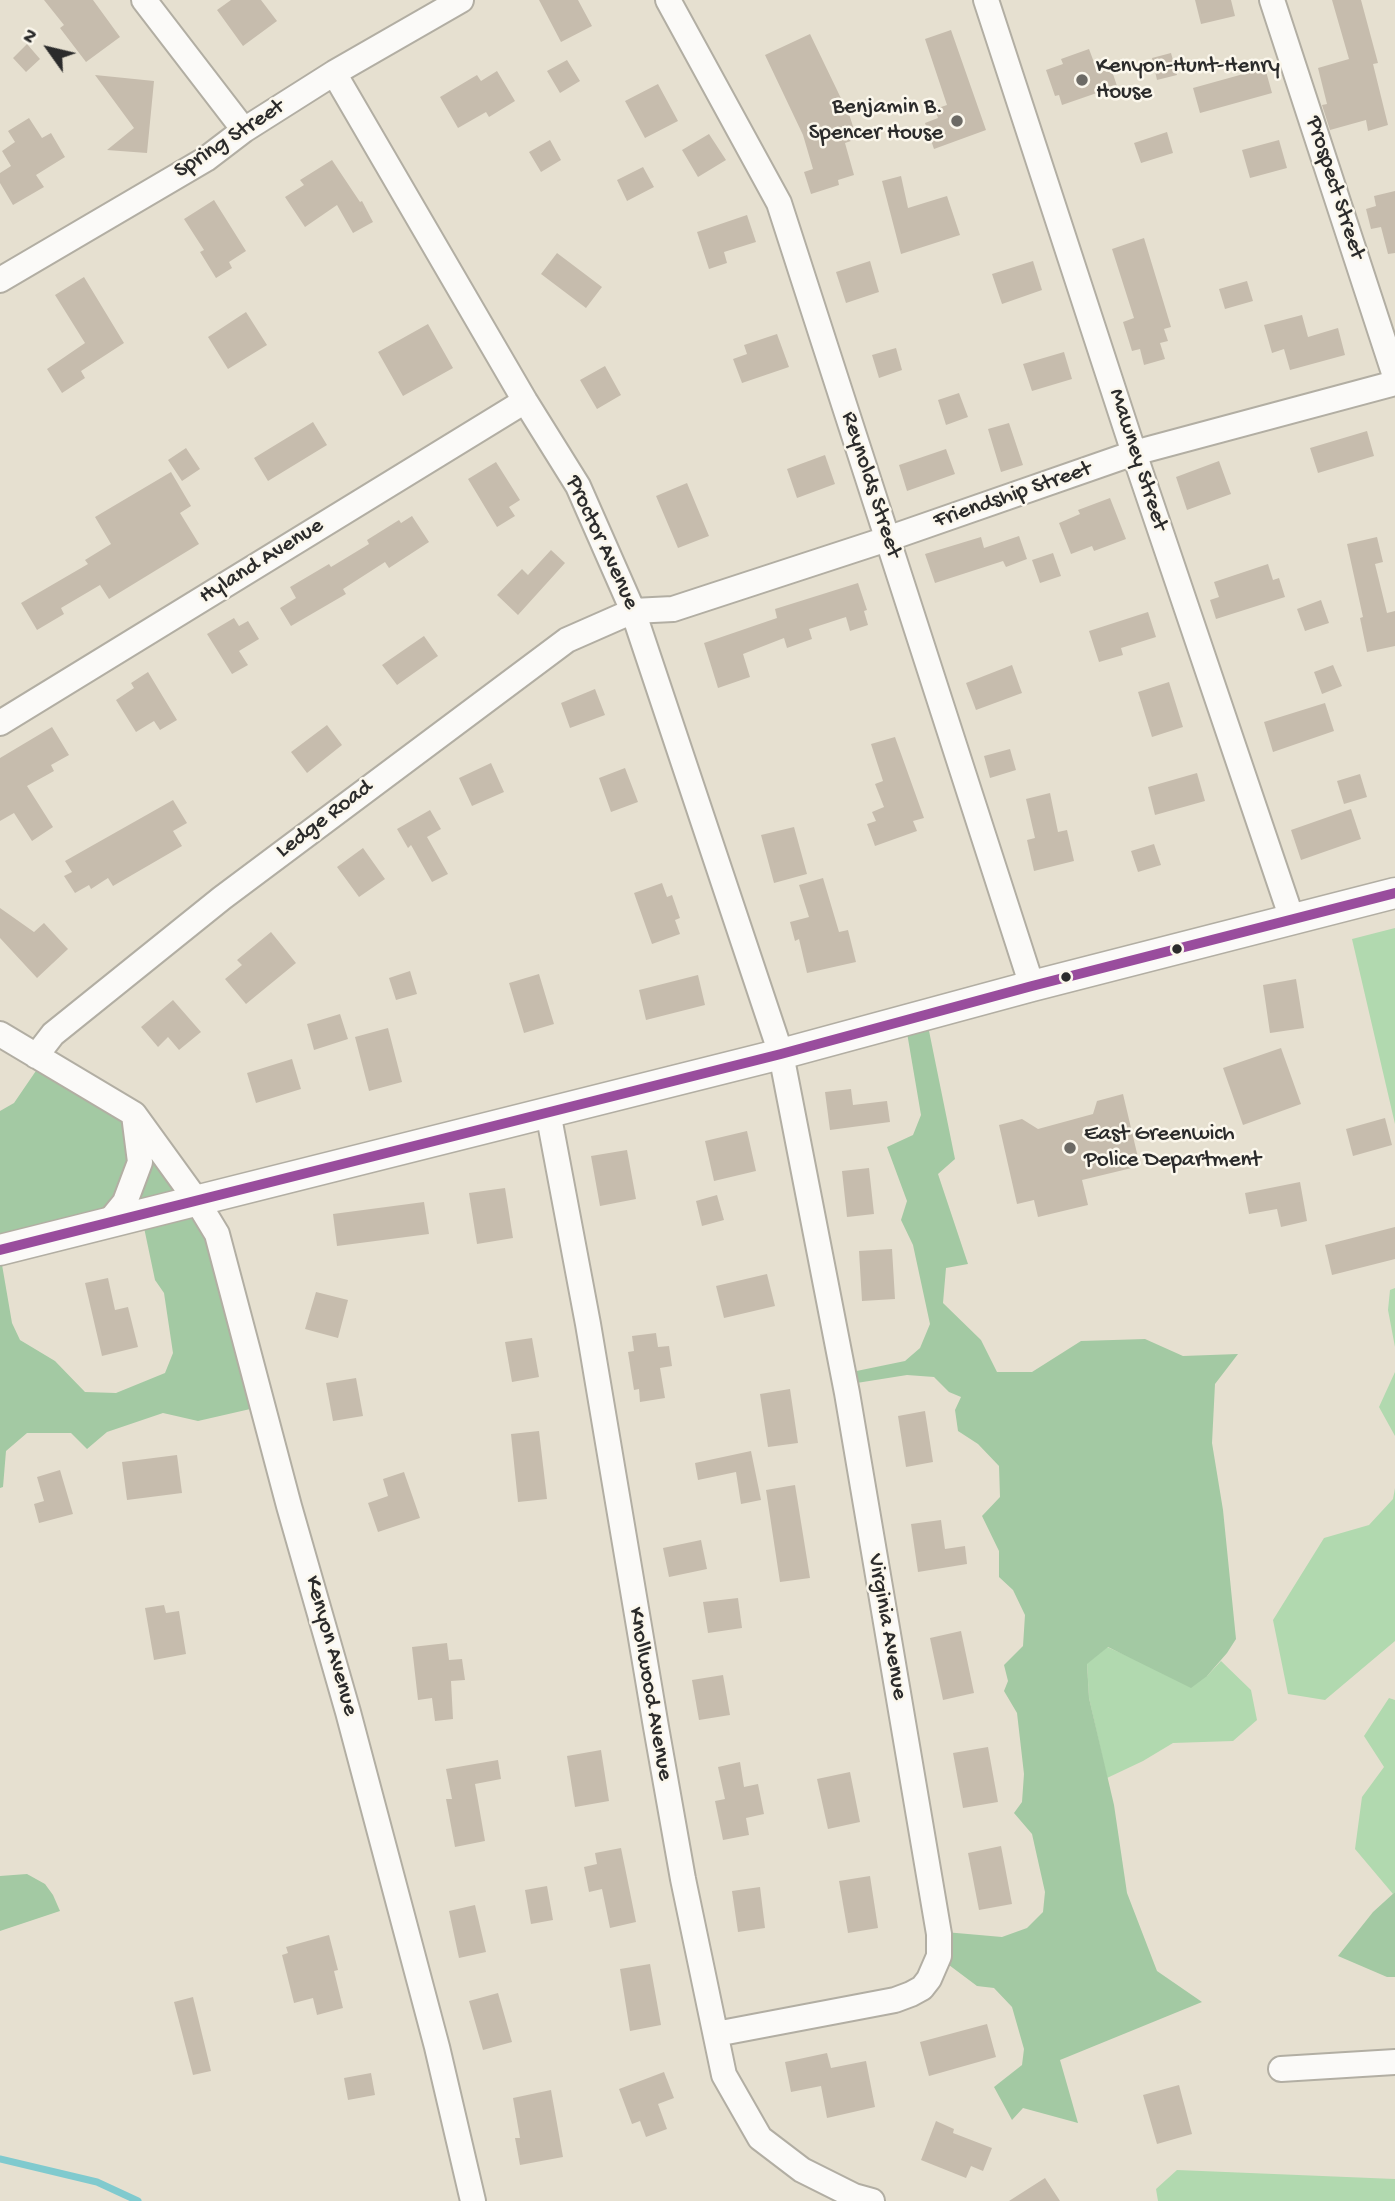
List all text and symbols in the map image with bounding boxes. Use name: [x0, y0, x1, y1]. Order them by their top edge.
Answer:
north arrow: [14, 14, 84, 84]
text: N: [18, 25, 44, 49]
place label: Kenyon-Hunt-Henry House: [1096, 53, 1280, 107]
marker: Kenyon-Hunt-Henry House: [1074, 72, 1090, 88]
street label: Spring Street: [170, 94, 290, 186]
place label: Benjamin B. Spencer House: [809, 94, 943, 148]
marker: Benjamin B. Spencer House: [949, 113, 965, 129]
street label: Prospect Street: [1298, 113, 1370, 263]
street label: Mawney Street: [1101, 386, 1173, 534]
street label: Reynolds Street: [833, 409, 907, 561]
street label: Friendship Street: [930, 456, 1096, 536]
street label: Proctor Avenue: [558, 472, 644, 614]
street label: Hyland Avenue: [195, 513, 329, 611]
street label: Ledge Road: [271, 775, 379, 865]
unlabelled marker: [1170, 942, 1184, 956]
unlabelled marker: [1059, 970, 1073, 984]
place label: East Greenwich Police Department: [1084, 1121, 1261, 1175]
marker: East Greenwich Police Department: [1062, 1140, 1078, 1156]
street label: Virginia Avenue: [860, 1552, 912, 1702]
street label: Kenyon Avenue: [297, 1573, 363, 1719]
street label: Knollwood Avenue: [620, 1605, 678, 1783]

